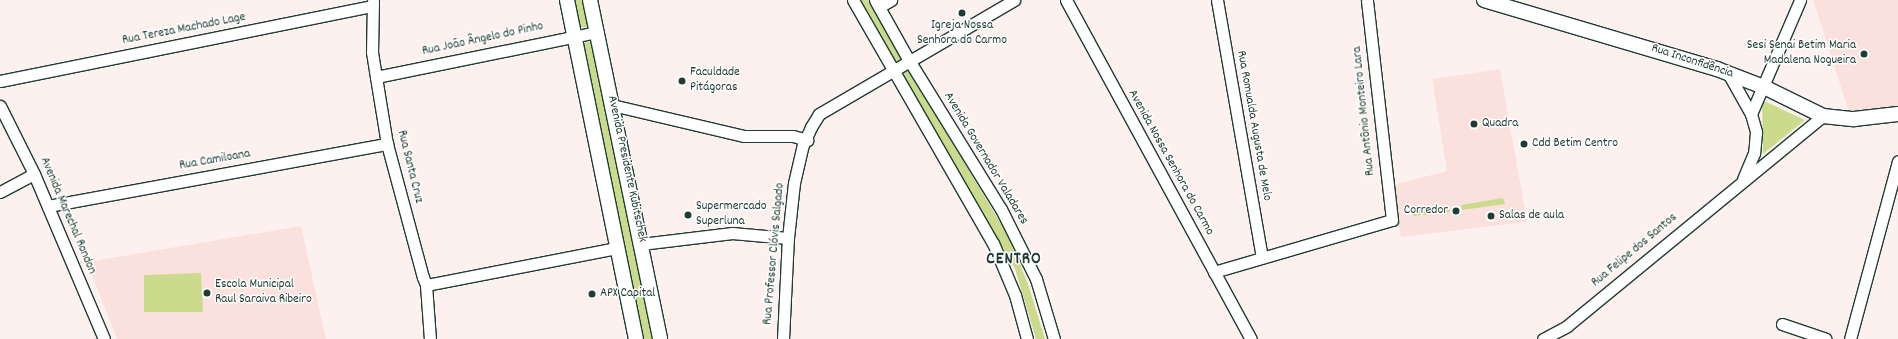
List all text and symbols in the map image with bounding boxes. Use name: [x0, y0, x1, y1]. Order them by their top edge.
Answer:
marker: Igreja Nossa Senhora do Carmo: [957, 8, 967, 18]
street label: Rua Tereza Machado Lage: [121, 10, 247, 50]
place label: Igreja Nossa Senhora do Carmo: [917, 19, 1007, 50]
street label: Rua João Ângelo do Pinho: [421, 20, 545, 60]
place label: Sesi Senai Betim Maria Madalena Nogueira: [1747, 39, 1856, 70]
street label: Rua Inconfidência: [1649, 41, 1735, 83]
street label: Rua Antônio Monteiro Lara: [1350, 46, 1380, 176]
marker: Sesi Senai Betim Maria Madalena Nogueira: [1859, 49, 1869, 59]
street label: Rua Romualda Augusta de Melo: [1232, 50, 1274, 202]
place label: Faculdade Pitágoras: [690, 66, 740, 97]
marker: Faculdade Pitágoras: [677, 76, 687, 86]
street label: Avenida Nossa Senhora do Carmo: [1123, 87, 1217, 239]
street label: Avenida Governador Valadares: [939, 90, 1031, 228]
street label: Avenida Presidente Kubitschek: [603, 94, 649, 244]
place label: Quadra: [1482, 116, 1518, 132]
marker: Quadra: [1469, 119, 1479, 129]
street label: Rua Santa Cruz: [392, 129, 426, 205]
place label: Cdd Betim Centro: [1532, 136, 1618, 152]
marker: Cdd Betim Centro: [1519, 139, 1529, 149]
street label: Rua Camiloana: [178, 147, 252, 175]
street label: Avenida Marechal Rondon: [35, 155, 99, 277]
street label: Rua Professor Clóvis Salgado: [761, 182, 789, 326]
place label: Supermercado Superluna: [696, 200, 767, 231]
place label: Corredor: [1404, 203, 1448, 219]
marker: Corredor: [1451, 206, 1461, 216]
place label: Salas de aula: [1499, 208, 1564, 224]
marker: Supermercado Superluna: [683, 210, 693, 220]
marker: Salas de aula: [1486, 211, 1496, 221]
street label: Rua Felipe dos Santos: [1589, 211, 1681, 291]
district label: CENTRO: [986, 251, 1042, 271]
place label: Escola Municipal Raul Saraiva Ribeiro: [215, 278, 312, 309]
place label: APX Capital: [600, 286, 655, 302]
marker: Escola Municipal Raul Saraiva Ribeiro: [202, 288, 212, 298]
marker: APX Capital: [587, 289, 597, 299]

